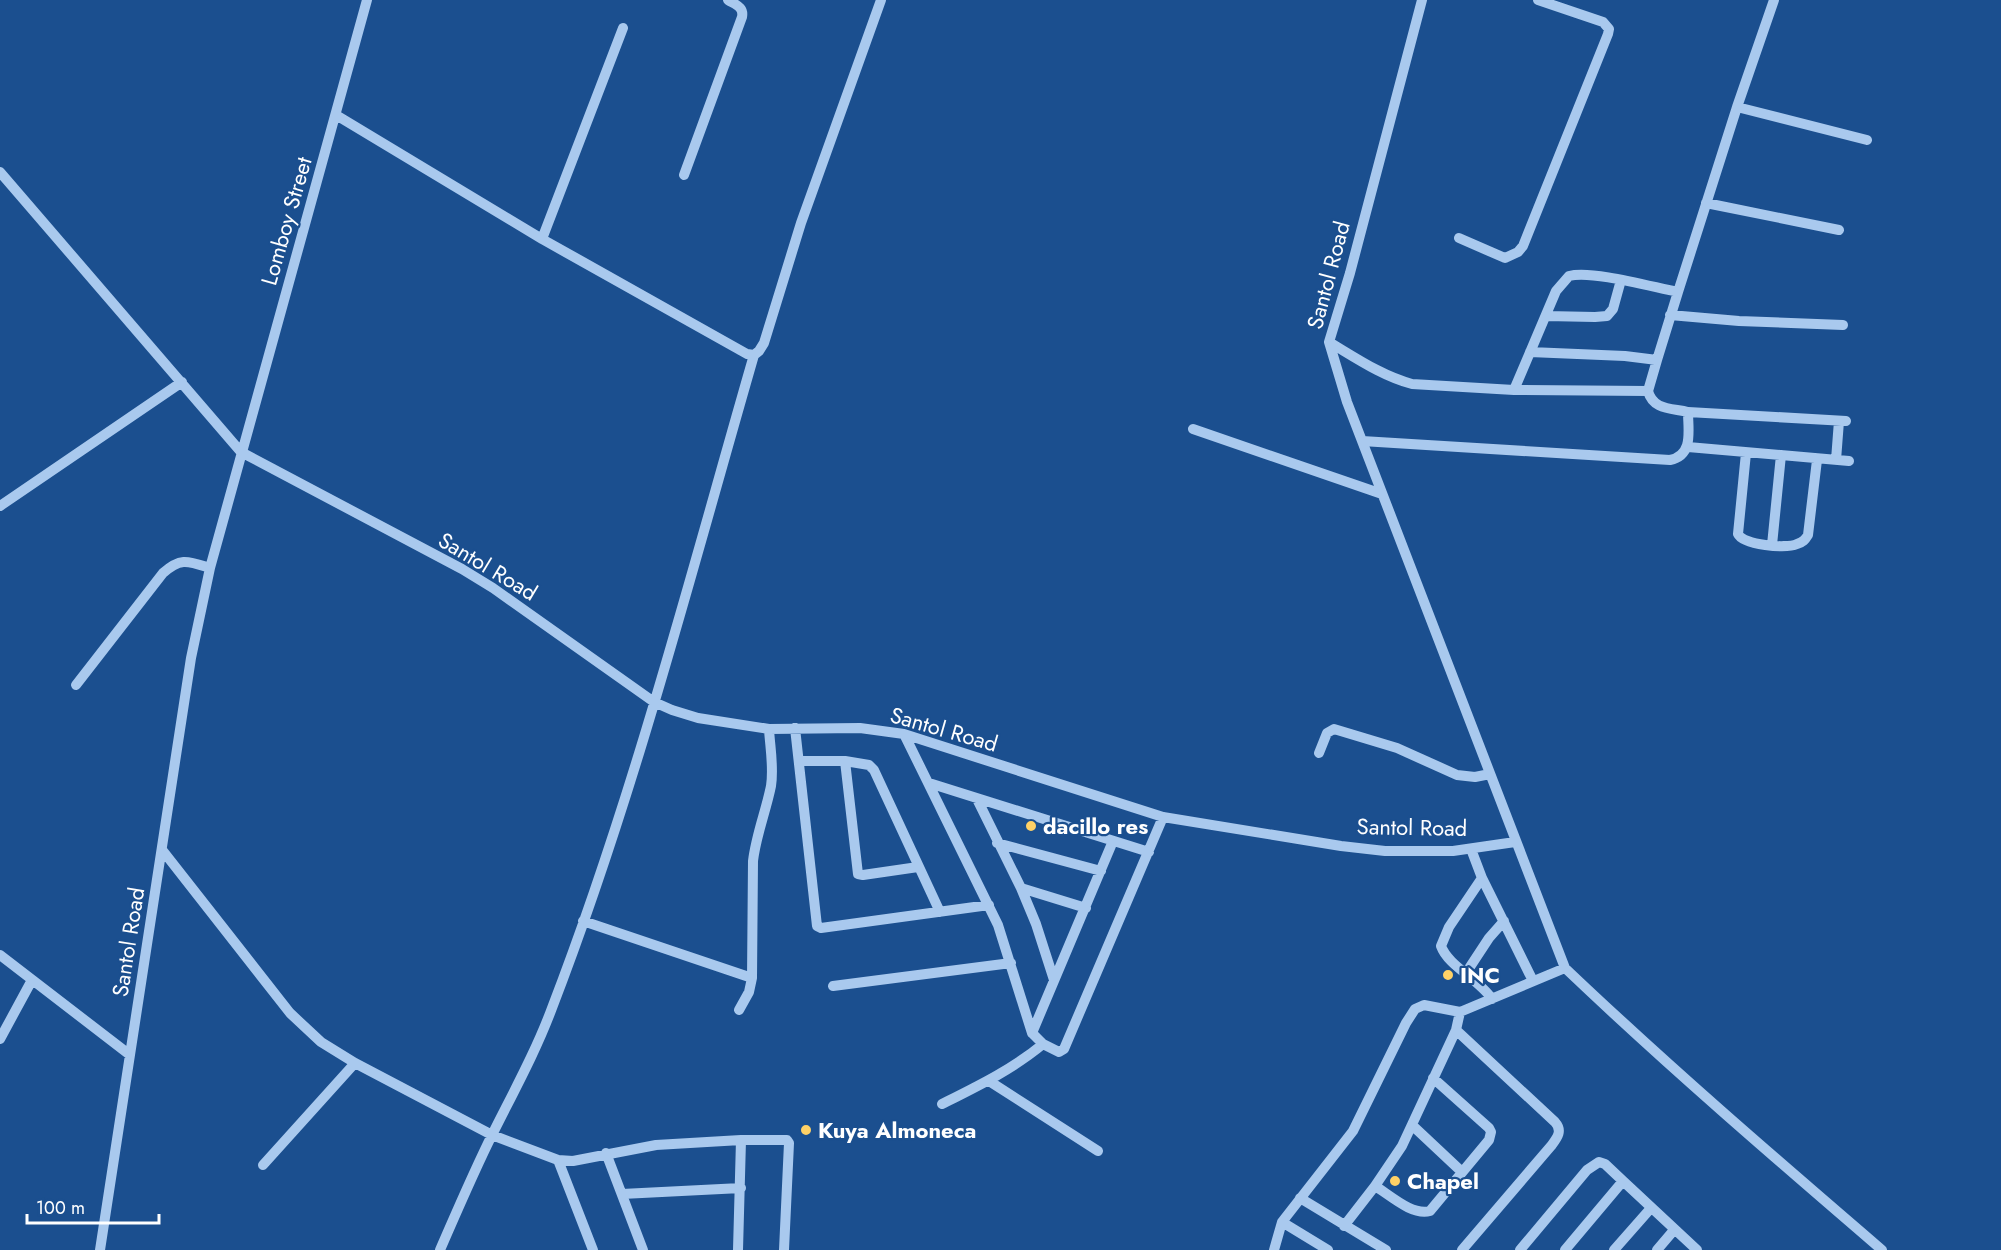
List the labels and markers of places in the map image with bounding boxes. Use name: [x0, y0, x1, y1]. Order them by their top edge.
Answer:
place label: dacillo res: [1043, 810, 1148, 842]
marker: dacillo res: [1024, 819, 1038, 833]
place label: INC: [1460, 959, 1500, 991]
marker: INC: [1441, 968, 1455, 982]
place label: Kuya Almoneca: [818, 1114, 976, 1146]
marker: Kuya Almoneca: [799, 1123, 813, 1137]
place label: Chapel: [1407, 1165, 1479, 1197]
marker: Chapel: [1388, 1174, 1402, 1188]

